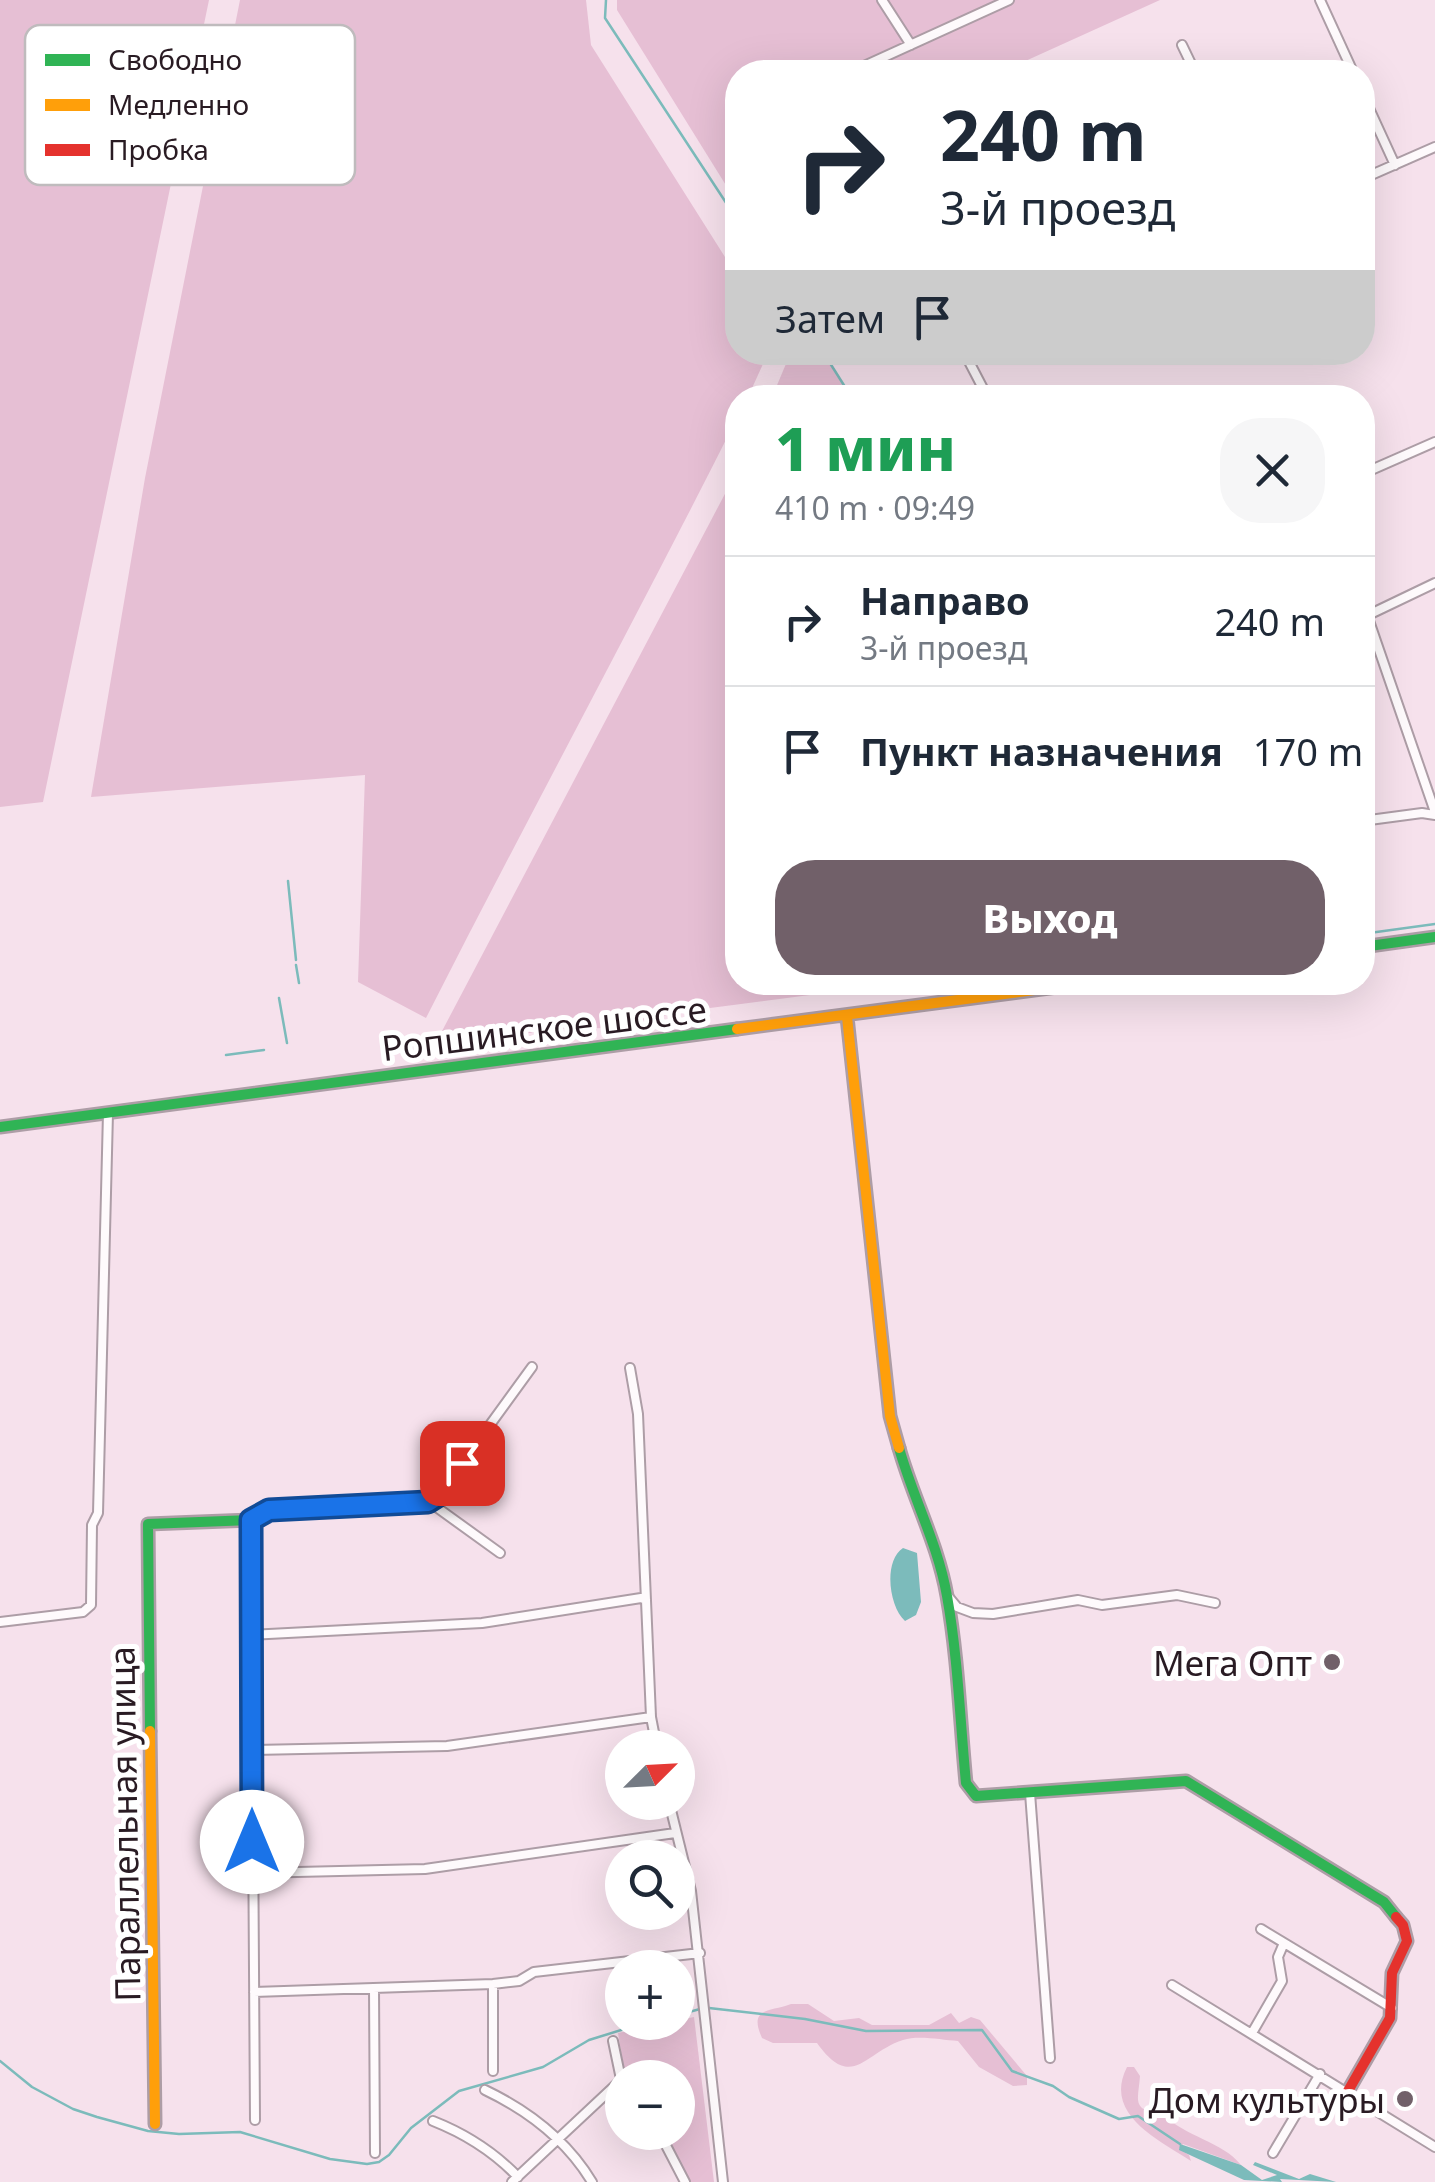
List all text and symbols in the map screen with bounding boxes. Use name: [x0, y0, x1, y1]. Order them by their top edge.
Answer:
legend: [25, 25, 355, 185]
text: Свободно: [108, 40, 242, 78]
text: Медленно: [108, 85, 249, 123]
text: 240 m: [940, 86, 1147, 182]
icon: right: [775, 100, 905, 230]
text: Пробка: [108, 130, 209, 168]
text: 3-й проезд: [940, 177, 1175, 238]
icon: arrive: [905, 290, 960, 345]
text: Затем: [775, 292, 885, 344]
text: 1 мин: [775, 407, 956, 489]
button: close: [1220, 418, 1325, 523]
text: 410 m · 09:49: [775, 486, 975, 529]
text: Направо: [860, 574, 1030, 626]
icon: right: [775, 594, 830, 649]
text: 240 m: [1214, 595, 1325, 647]
text: 3-й проезд: [860, 626, 1027, 669]
icon: arrive: [775, 724, 830, 779]
text: Пункт назначения: [860, 725, 1223, 777]
text: 170 m: [1253, 725, 1363, 777]
button: Выход: [775, 860, 1325, 975]
street label: Ропшинское шоссе: [379, 985, 709, 1071]
pin: [420, 1421, 505, 1506]
icon: arrive: [435, 1436, 490, 1491]
place label: Мега Опт: [1153, 1639, 1312, 1686]
street label: Параллельная улица: [97, 1646, 151, 2002]
marker: Мега Опт: [1321, 1651, 1343, 1673]
north arrow: [605, 1730, 695, 1820]
map controls: [605, 1730, 695, 2150]
position arrow: [200, 1790, 304, 1894]
button: search: [605, 1840, 695, 1930]
button: +: [605, 1950, 695, 2040]
button: −: [605, 2060, 695, 2150]
place label: Дом культуры: [1149, 2076, 1385, 2123]
marker: Дом культуры: [1394, 2088, 1416, 2110]

